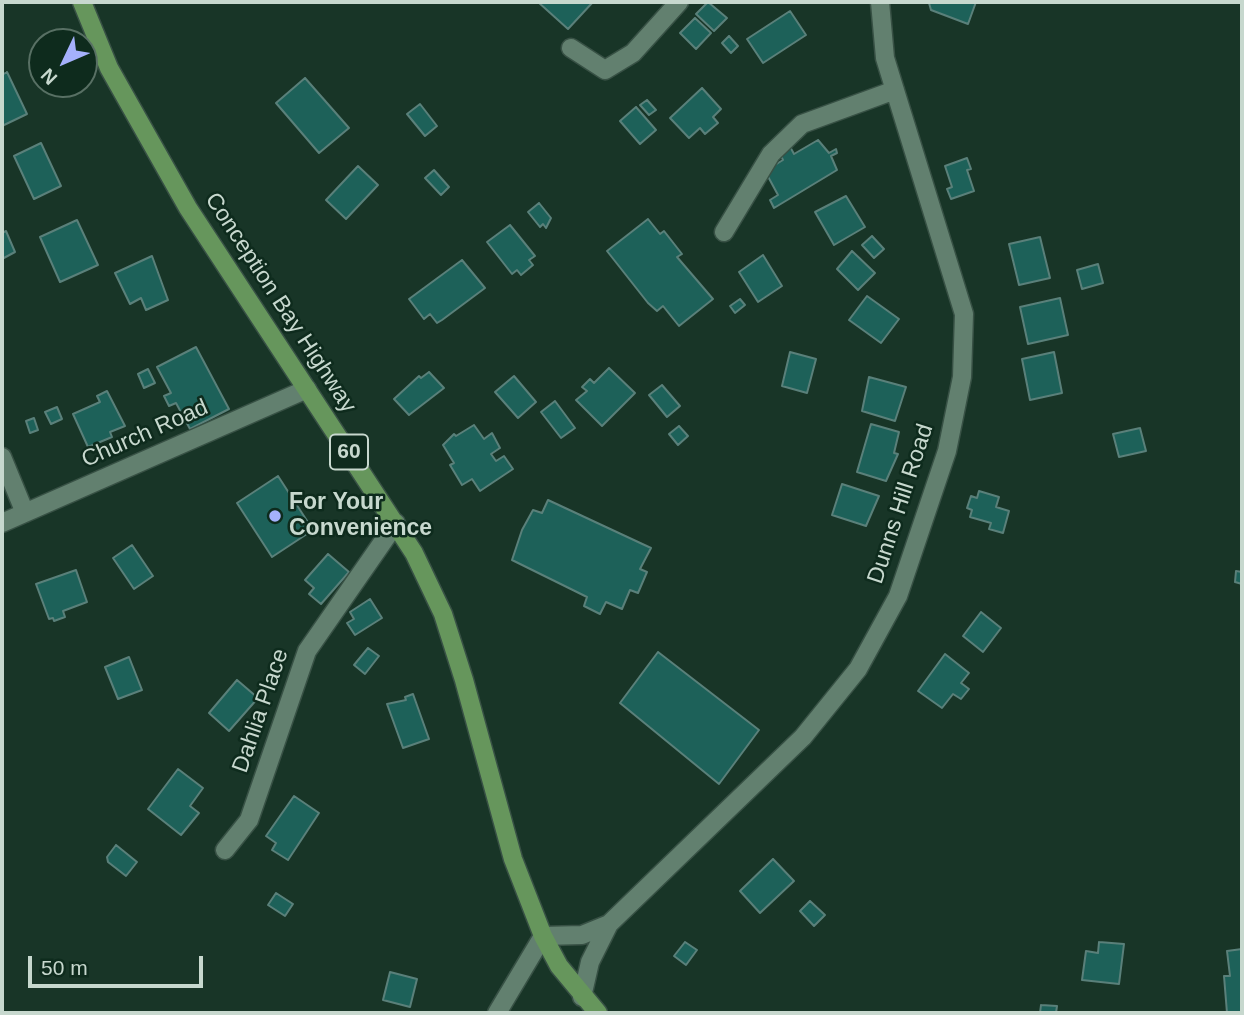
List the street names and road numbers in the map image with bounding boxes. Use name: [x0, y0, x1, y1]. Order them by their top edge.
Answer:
street label: Conception Bay Highway: [198, 188, 362, 418]
street label: Church Road: [77, 394, 213, 474]
street label: Dunns Hill Road: [862, 421, 940, 587]
road number: 60: [330, 434, 368, 470]
street label: Dahlia Place: [227, 645, 295, 777]

